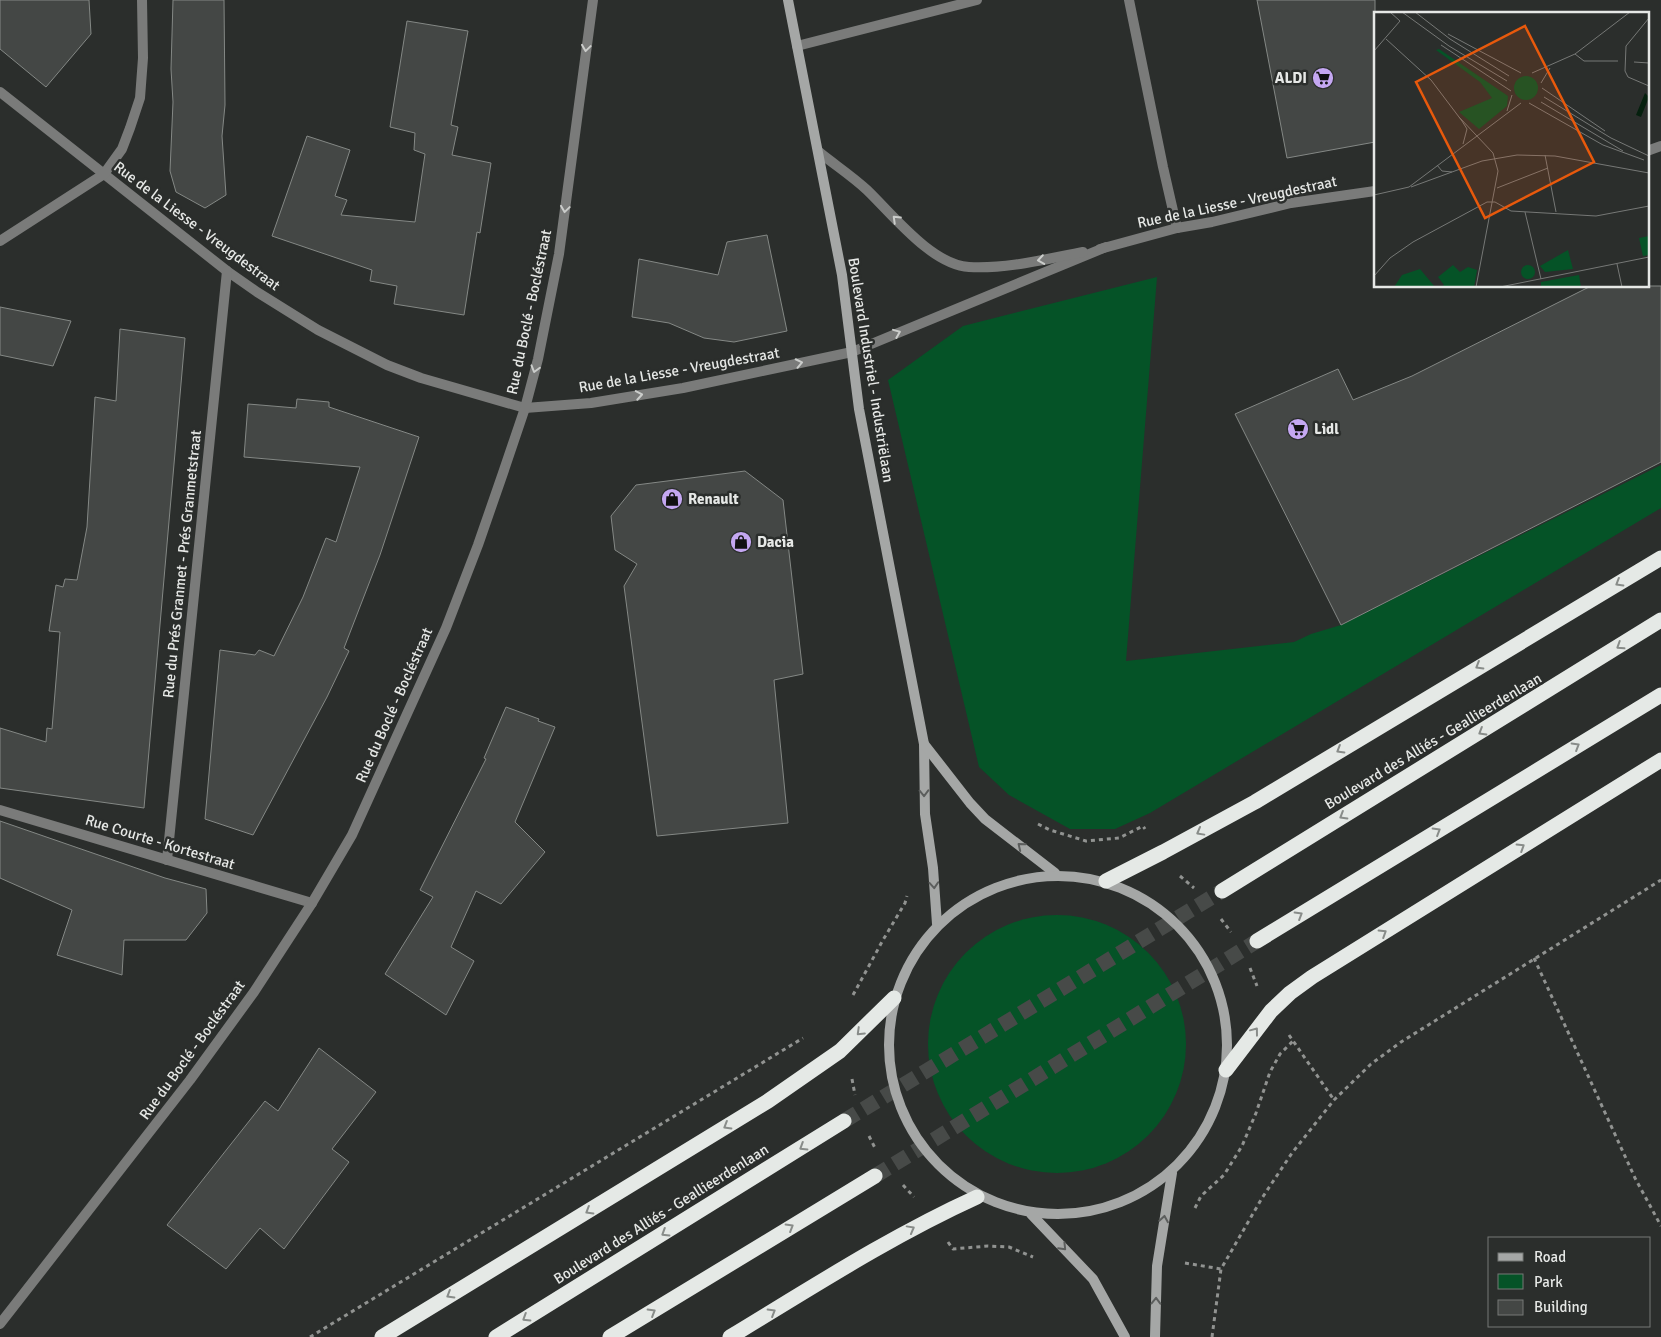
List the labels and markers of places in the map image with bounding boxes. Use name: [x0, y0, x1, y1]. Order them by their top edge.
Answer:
supermarket icon: ALDI: [1311, 66, 1335, 90]
place label: ALDI: [1275, 69, 1307, 87]
supermarket icon: Lidl: [1286, 417, 1310, 441]
place label: Lidl: [1314, 420, 1339, 438]
shop icon: Renault: [660, 487, 684, 511]
place label: Renault: [688, 490, 739, 508]
shop icon: Dacia: [729, 530, 753, 554]
place label: Dacia: [757, 533, 794, 551]

